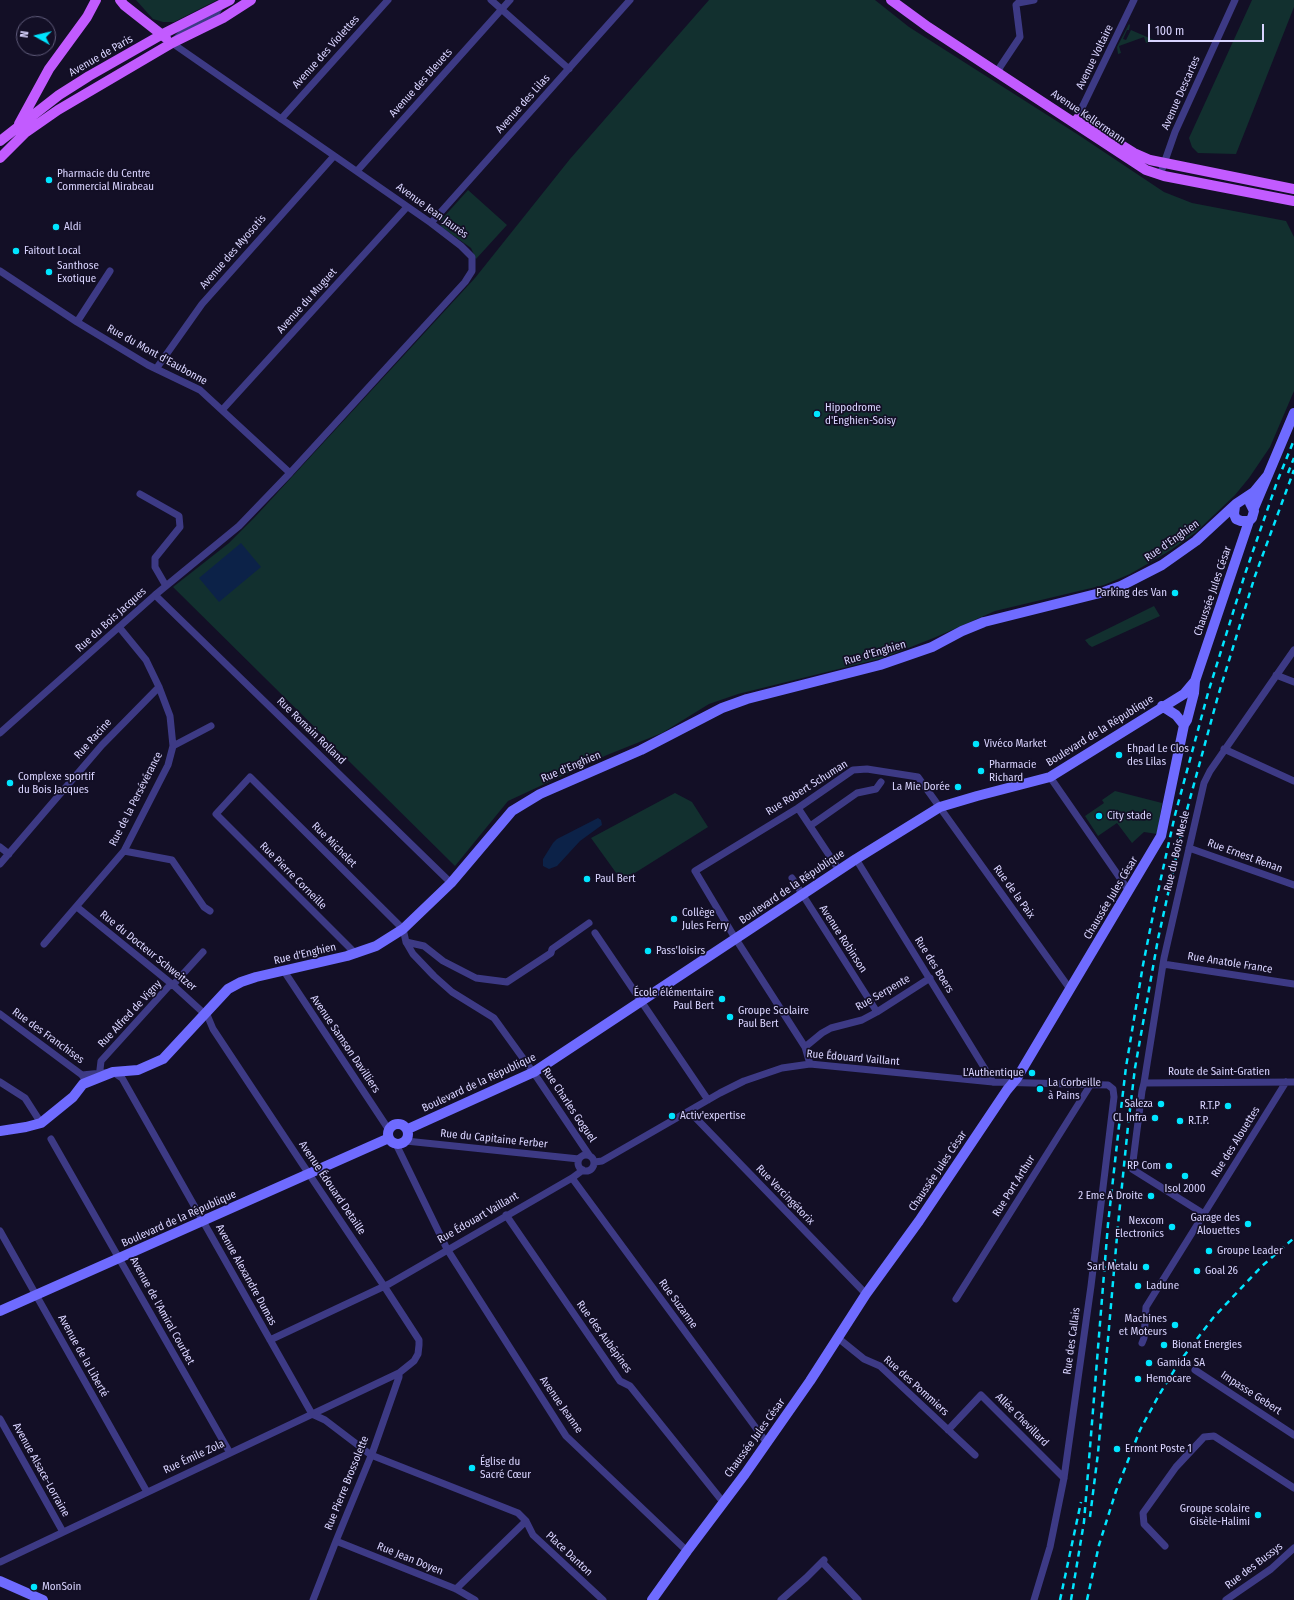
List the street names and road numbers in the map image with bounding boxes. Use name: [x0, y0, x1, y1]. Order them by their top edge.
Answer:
street label: Avenue des Violettes: [290, 13, 362, 91]
street label: Avenue Voltaire: [1074, 23, 1116, 91]
street label: Avenue de Paris: [67, 32, 135, 80]
street label: Avenue des Bleuets: [387, 46, 455, 120]
street label: Avenue Descartes: [1159, 54, 1203, 132]
street label: Avenue des Lilas: [493, 72, 553, 136]
street label: Avenue Kellermann: [1048, 87, 1128, 147]
street label: Avenue Jean Jaurès: [394, 181, 470, 241]
street label: Avenue des Myosotis: [197, 212, 269, 292]
street label: Avenue du Muguet: [274, 266, 340, 336]
street label: Rue du Mont d'Eaubonne: [105, 322, 209, 388]
street label: Rue d'Enghien: [1142, 517, 1202, 565]
street label: Chaussée Jules César: [1191, 544, 1235, 638]
street label: Rue du Bois Jacques: [73, 585, 149, 655]
street label: Rue d'Enghien: [843, 638, 907, 668]
street label: Boulevard de la République: [1044, 693, 1156, 769]
street label: Rue Romain Rolland: [274, 695, 348, 767]
street label: Rue Racine: [71, 716, 115, 762]
street label: Rue d'Enghien: [539, 748, 603, 786]
street label: Rue de la Persévérance: [107, 750, 165, 848]
street label: Rue Robert Schuman: [764, 757, 850, 819]
street label: Rue du Bois Mesle: [1161, 810, 1193, 892]
street label: Rue Michelet: [309, 820, 359, 870]
street label: Rue Ernest Renan: [1206, 836, 1284, 876]
street label: Rue Pierre Corneille: [257, 840, 329, 912]
street label: Boulevard de la République: [737, 847, 847, 927]
street label: Chaussée Jules César: [1081, 854, 1141, 942]
street label: Rue de la Paix: [990, 863, 1038, 921]
street label: Avenue Robinson: [816, 903, 870, 975]
street label: Rue du Docteur Schweitzer: [97, 908, 199, 994]
street label: Rue des Boers: [911, 934, 957, 996]
street label: Rue d'Enghien: [272, 940, 338, 968]
street label: Rue Anatole France: [1187, 950, 1273, 976]
street label: Rue Serpente: [854, 972, 912, 1014]
street label: Rue Alfred de Vigny: [95, 978, 165, 1050]
street label: Avenue Samson Davilliers: [307, 992, 383, 1096]
street label: Rue des Franchises: [9, 1006, 87, 1066]
street label: Rue Édouard Vaillant: [806, 1047, 900, 1069]
street label: Boulevard de la République: [420, 1051, 538, 1115]
street label: Rue Charles Goguel: [539, 1065, 599, 1145]
street label: Route de Saint-Gratien: [1168, 1065, 1270, 1079]
street label: Rue des Alouettes: [1209, 1104, 1263, 1180]
street label: Rue du Capitaine Ferber: [440, 1127, 548, 1151]
street label: Chaussée Jules César: [906, 1128, 970, 1214]
street label: Avenue Édouard Detaille: [296, 1139, 368, 1237]
street label: Rue Port Arthur: [990, 1153, 1038, 1219]
street label: Rue Vercingétorix: [753, 1162, 817, 1228]
street label: Boulevard de la République: [120, 1188, 238, 1250]
street label: Rue Édouart Vaillant: [435, 1189, 521, 1247]
street label: Avenue Alexandre Dumas: [213, 1222, 279, 1328]
street label: Avenue de l'Amiral Courbet: [127, 1255, 197, 1367]
street label: Rue Suzanne: [656, 1277, 700, 1331]
street label: Rue des Aubépines: [573, 1298, 635, 1376]
street label: Rue des Callais: [1061, 1307, 1083, 1375]
street label: Avenue de la Liberté: [55, 1313, 111, 1399]
street label: Rue des Pommiers: [881, 1353, 951, 1419]
street label: Impasse Gebert: [1218, 1368, 1284, 1418]
street label: Avenue Jeanne: [537, 1374, 585, 1436]
street label: Allée Chevillard: [993, 1391, 1051, 1449]
street label: Chaussée Jules César: [722, 1396, 788, 1480]
street label: Avenue Alsace-Lorraine: [10, 1421, 72, 1519]
street label: Rue Pierre Brossolette: [322, 1434, 372, 1532]
street label: Rue Émile Zola: [161, 1437, 227, 1477]
street label: Place Danton: [543, 1529, 595, 1579]
street label: Rue Jean Doyen: [375, 1540, 445, 1578]
street label: Rue des Bussys: [1223, 1540, 1285, 1592]

